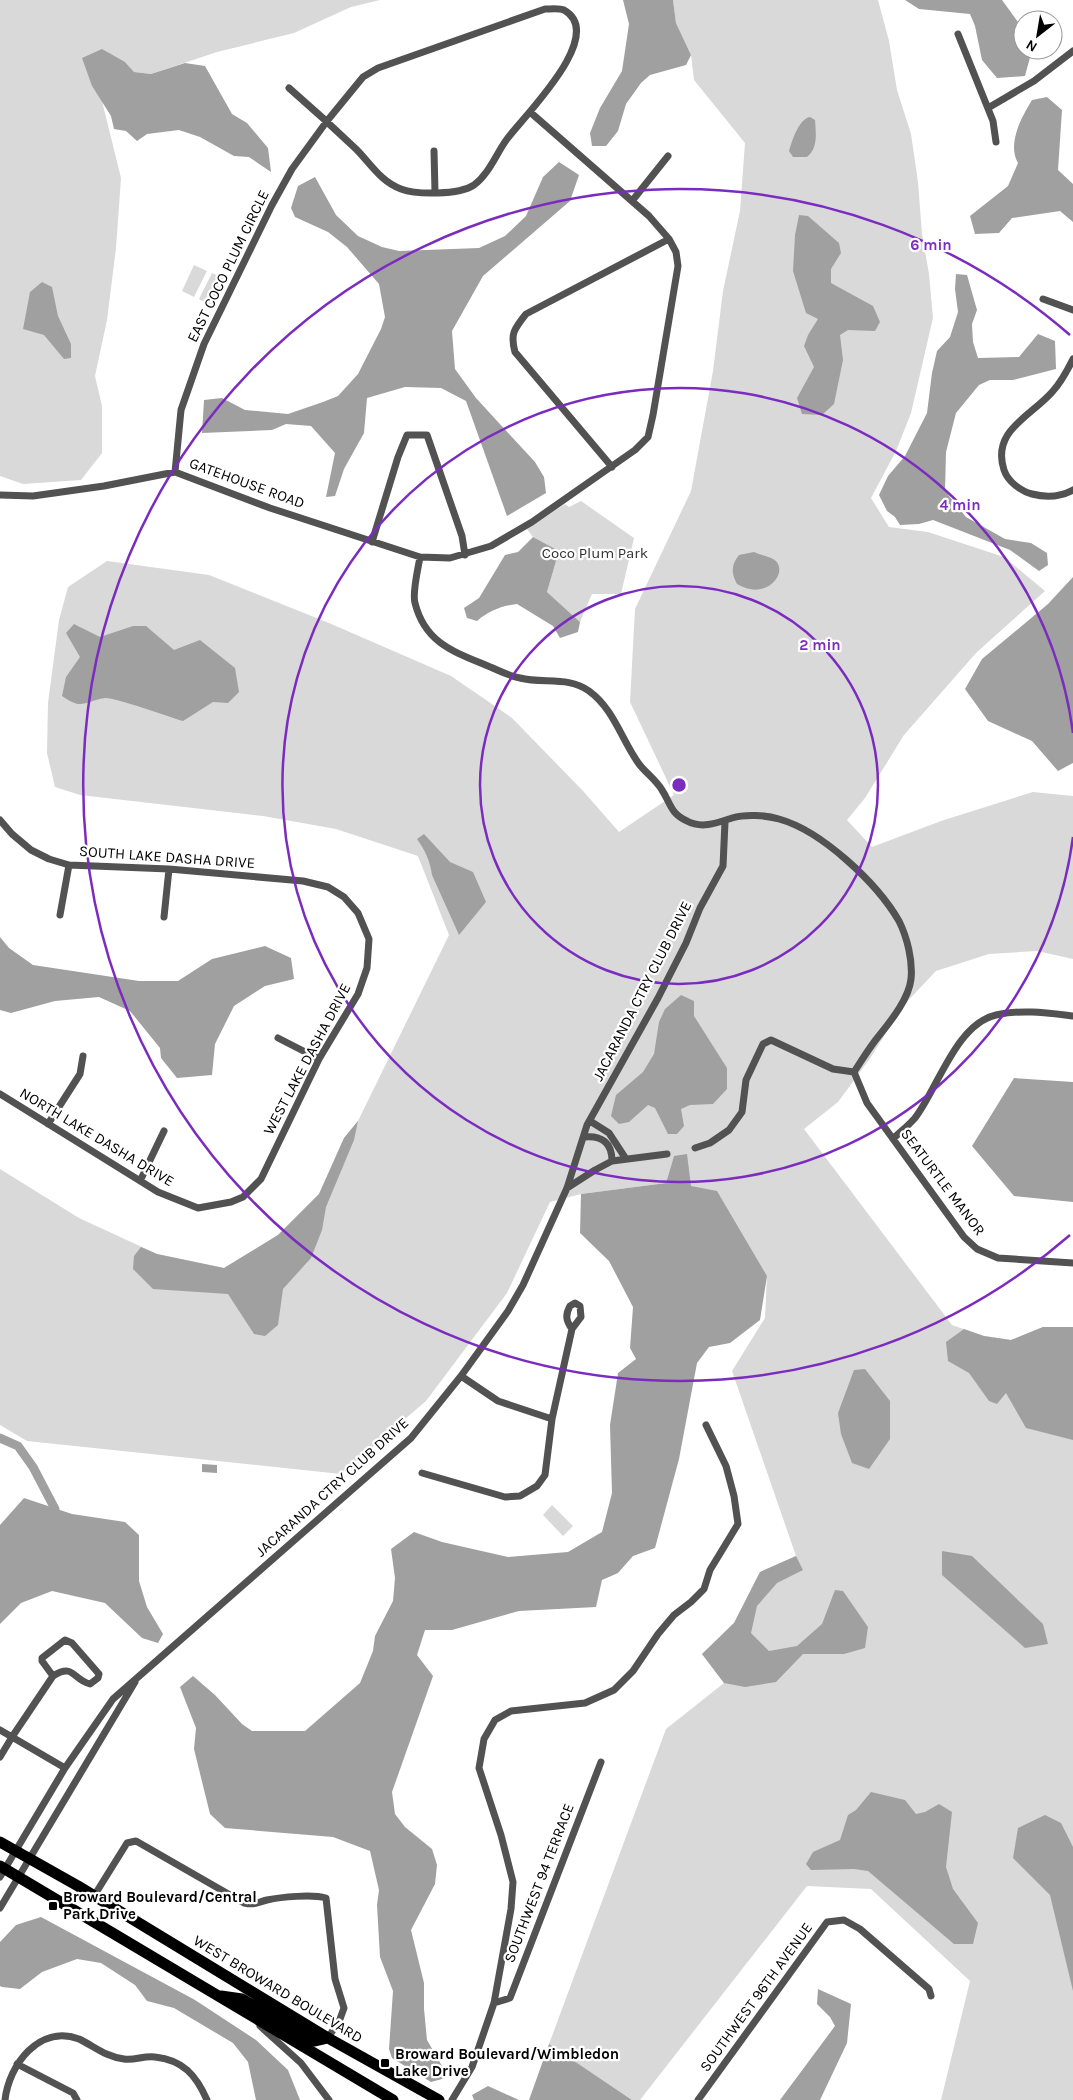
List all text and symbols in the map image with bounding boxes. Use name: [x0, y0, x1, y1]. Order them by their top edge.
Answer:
north arrow: [1013, 10, 1063, 60]
text: N: [1023, 36, 1040, 56]
street label: EAST COCO PLUM CIRCLE: [183, 187, 273, 345]
text: 6 min: [910, 236, 952, 254]
street label: GATEHOUSE ROAD: [187, 454, 307, 512]
text: 4 min: [939, 496, 981, 514]
park label: Coco Plum Park: [542, 544, 648, 562]
text: 2 min: [799, 636, 841, 654]
centre of rings: [670, 776, 688, 794]
street label: SOUTH LAKE DASHA DRIVE: [78, 842, 256, 872]
street label: JACARANDA CTRY CLUB DRIVE: [589, 898, 695, 1084]
street label: WEST LAKE DASHA DRIVE: [259, 980, 355, 1138]
street label: NORTH LAKE DASHA DRIVE: [17, 1084, 177, 1190]
street label: SEATURTLE MANOR: [897, 1125, 989, 1239]
street label: JACARANDA CTRY CLUB DRIVE: [252, 1414, 412, 1560]
street label: SOUTHWEST 94 TERRACE: [500, 1801, 578, 1965]
place label: Broward Boulevard/Central Park Drive: [63, 1888, 257, 1923]
marker: Broward Boulevard/Central Park Drive: [47, 1900, 59, 1912]
street label: SOUTHWEST 96TH AVENUE: [696, 1919, 816, 2075]
street label: WEST BROWARD BOULEVARD: [190, 1931, 366, 2047]
place label: Broward Boulevard/Wimbledon Lake Drive: [395, 2045, 619, 2080]
marker: Broward Boulevard/Wimbledon Lake Drive: [379, 2057, 391, 2069]

